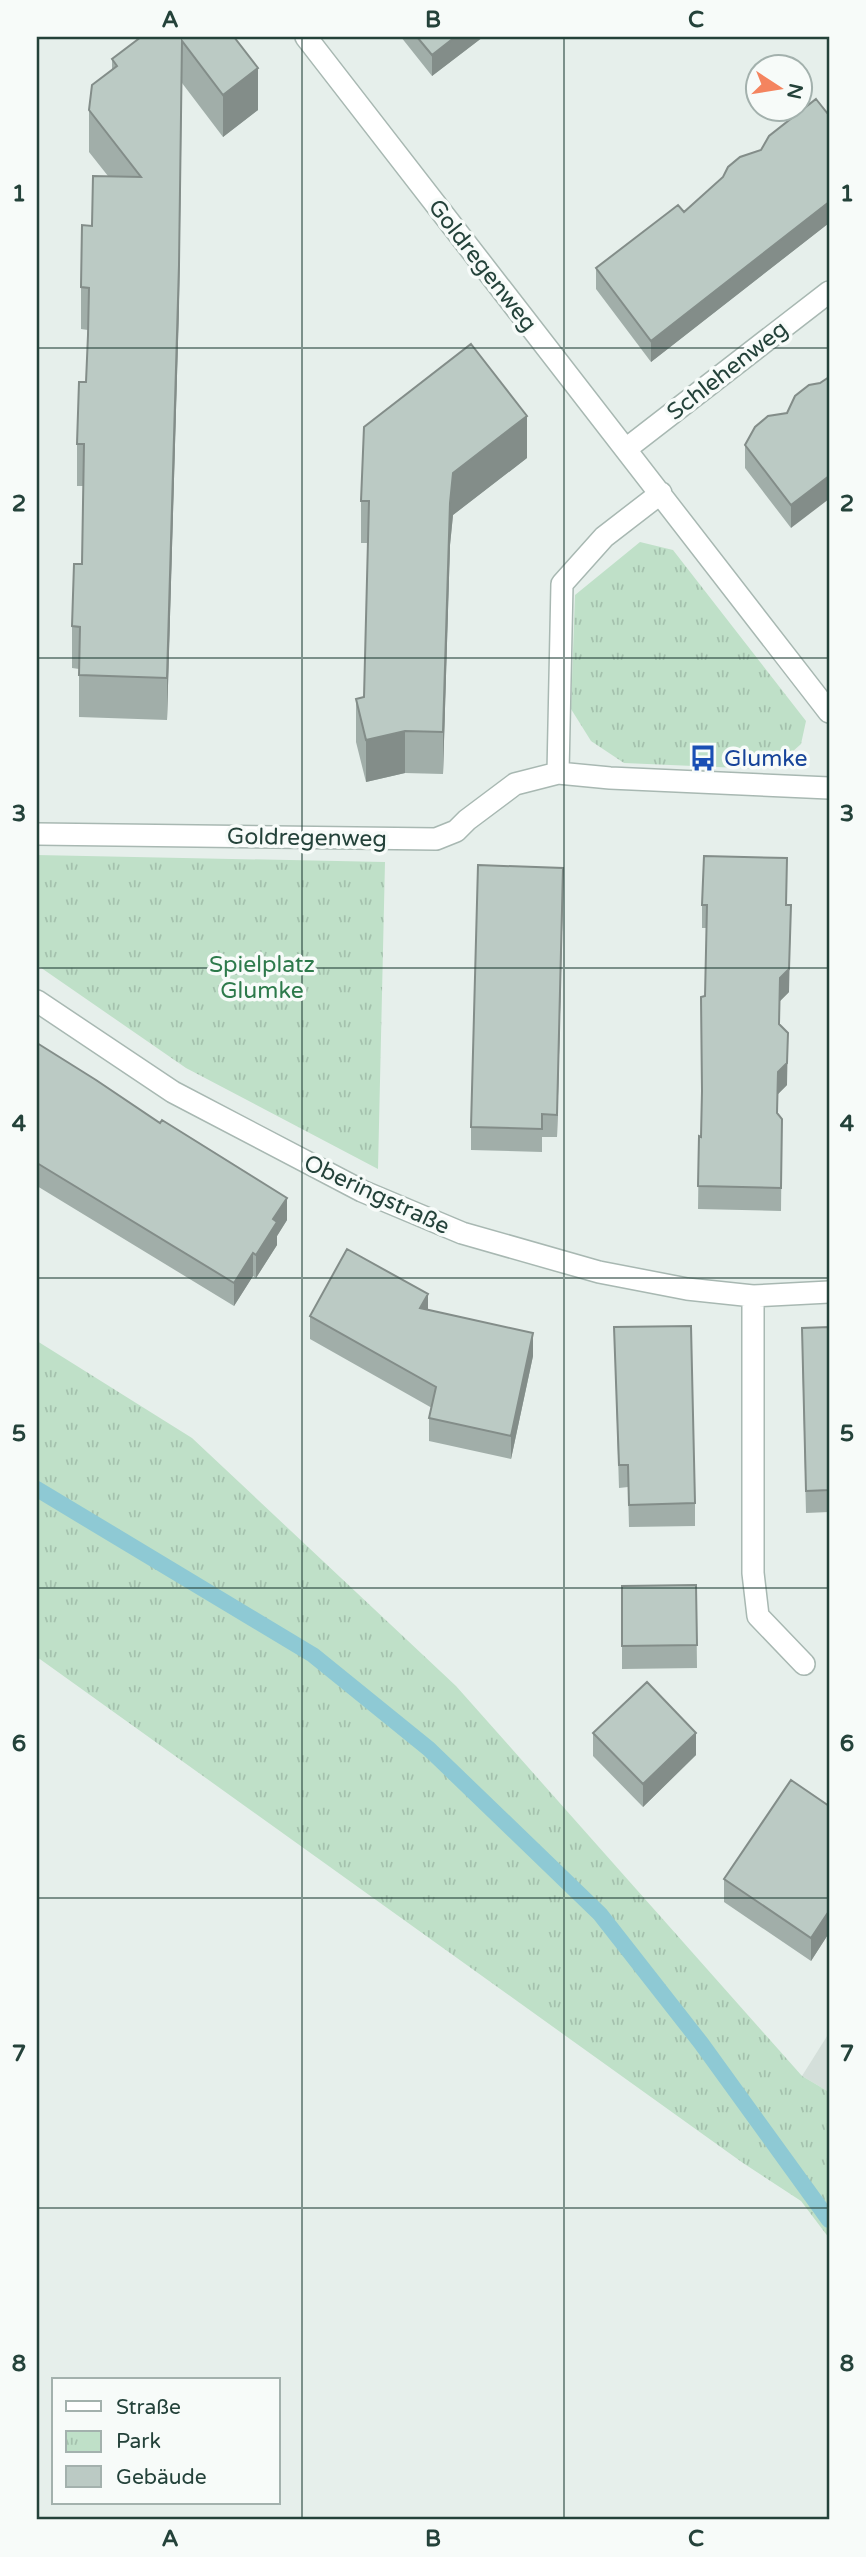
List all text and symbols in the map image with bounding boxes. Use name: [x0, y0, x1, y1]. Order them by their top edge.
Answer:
text: A: [161, 6, 179, 34]
text: B: [425, 6, 441, 34]
text: C: [688, 6, 704, 34]
north arrow: [744, 52, 814, 122]
text: N: [782, 82, 807, 101]
text: 1: [12, 180, 26, 208]
text: 1: [840, 180, 854, 208]
street label: Goldregenweg: [422, 194, 543, 337]
street label: Schlehenweg: [662, 315, 794, 427]
text: 2: [12, 490, 26, 518]
text: 2: [840, 490, 854, 518]
bus stop icon: Glumke: [688, 743, 718, 773]
place label: Glumke: [724, 745, 808, 773]
text: 3: [12, 800, 26, 828]
text: 3: [840, 800, 854, 828]
street label: Goldregenweg: [227, 823, 387, 853]
park label: Spielplatz Glumke: [209, 951, 315, 1005]
text: 4: [12, 1110, 27, 1138]
text: 4: [840, 1110, 855, 1138]
street label: Oberingstraße: [299, 1149, 454, 1241]
text: 5: [12, 1420, 26, 1448]
text: 5: [840, 1420, 854, 1448]
text: 6: [12, 1730, 26, 1758]
text: 6: [840, 1730, 854, 1758]
text: 7: [12, 2040, 26, 2068]
text: 7: [840, 2040, 854, 2068]
text: 8: [12, 2350, 26, 2378]
text: 8: [840, 2350, 854, 2378]
legend: [52, 2378, 280, 2504]
text: Straße: [116, 2395, 181, 2420]
text: Park: [116, 2429, 161, 2454]
text: Gebäude: [116, 2465, 207, 2490]
text: A: [161, 2525, 179, 2553]
text: B: [425, 2525, 441, 2553]
text: C: [688, 2525, 704, 2553]

